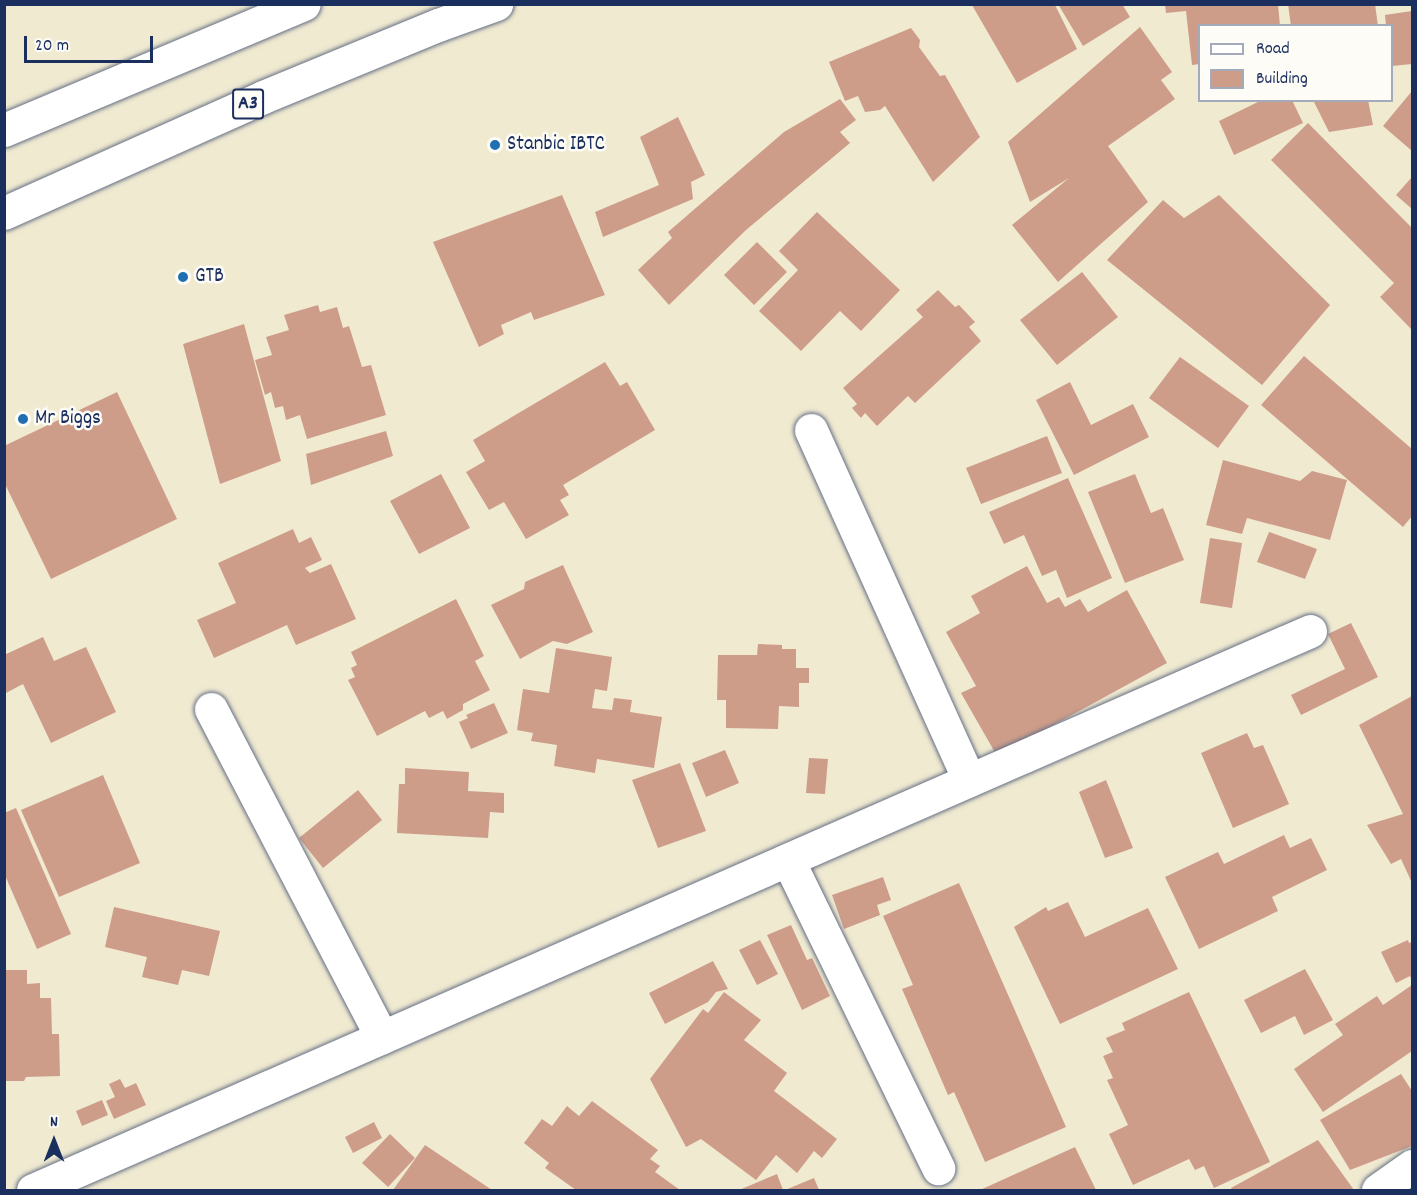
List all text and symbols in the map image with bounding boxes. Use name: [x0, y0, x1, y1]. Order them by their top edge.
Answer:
scale bar: [27, 24, 156, 62]
legend: [1198, 24, 1393, 102]
text: 20 m: [35, 34, 69, 59]
text: Road: [1256, 37, 1290, 62]
text: Building: [1256, 67, 1308, 92]
road number: A3: [232, 87, 264, 121]
place label: Stanbic IBTC: [507, 132, 605, 158]
marker: Stanbic IBTC: [488, 138, 502, 152]
place label: GTB: [195, 264, 224, 290]
marker: GTB: [176, 270, 190, 284]
place label: Mr Biggs: [35, 406, 101, 432]
marker: Mr Biggs: [16, 412, 30, 426]
north arrow: [24, 1111, 84, 1171]
text: N: [50, 1111, 58, 1134]

